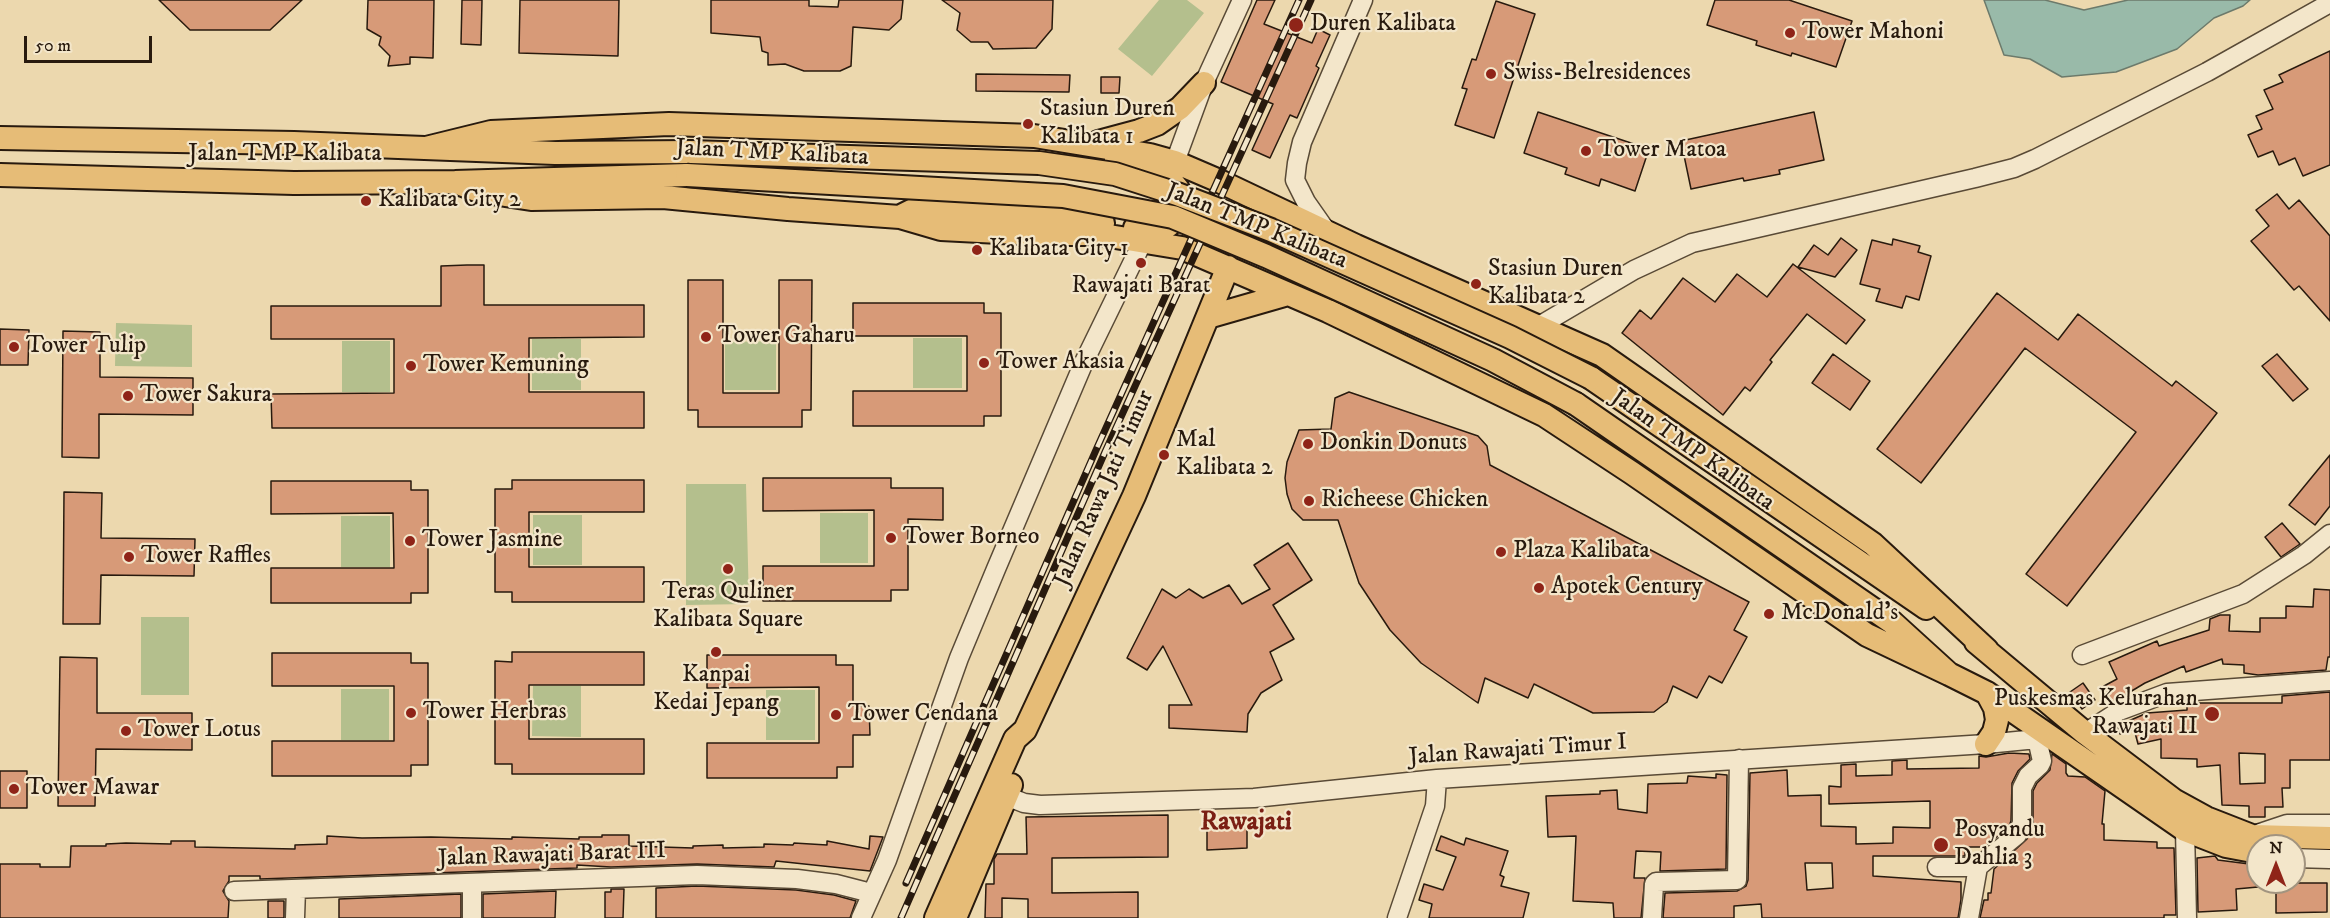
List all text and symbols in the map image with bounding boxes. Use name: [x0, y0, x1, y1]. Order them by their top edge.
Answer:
place label: Duren Kalibata: [1310, 11, 1456, 39]
marker: Duren Kalibata: [1287, 16, 1305, 34]
place label: Tower Mahoni: [1802, 19, 1944, 47]
scale bar: [27, 24, 154, 62]
marker: Tower Mahoni: [1783, 26, 1797, 40]
text: 50 m: [35, 35, 71, 57]
place label: Swiss-Belresidences: [1503, 60, 1691, 88]
marker: Swiss-Belresidences: [1484, 67, 1498, 81]
place label: Stasiun Duren Kalibata 1: [1040, 96, 1175, 152]
marker: Stasiun Duren Kalibata 1: [1021, 117, 1035, 131]
street label: Jalan TMP Kalibata: [675, 135, 869, 173]
place label: Tower Matoa: [1598, 137, 1726, 165]
street label: Jalan TMP Kalibata: [188, 141, 382, 169]
marker: Tower Matoa: [1579, 144, 1593, 158]
street label: Jalan TMP Kalibata: [1161, 177, 1351, 277]
place label: Kalibata City 2: [378, 187, 521, 215]
marker: Kalibata City 2: [359, 194, 373, 208]
place label: Kalibata City 1: [989, 236, 1129, 264]
marker: Kalibata City 1: [970, 243, 984, 257]
marker: Rawajati Barat: [1134, 256, 1148, 270]
place label: Stasiun Duren Kalibata 2: [1488, 256, 1623, 312]
place label: Rawajati Barat: [1072, 273, 1210, 301]
marker: Stasiun Duren Kalibata 2: [1469, 277, 1483, 291]
place label: Tower Gaharu: [718, 323, 855, 351]
marker: Tower Gaharu: [699, 330, 713, 344]
place label: Tower Tulip: [26, 333, 146, 361]
marker: Tower Tulip: [7, 340, 21, 354]
place label: Tower Akasia: [996, 349, 1124, 377]
place label: Tower Kemuning: [423, 352, 589, 380]
marker: Tower Akasia: [977, 356, 991, 370]
marker: Tower Kemuning: [404, 359, 418, 373]
place label: Tower Sakura: [140, 382, 272, 410]
street label: Jalan TMP Kalibata: [1605, 384, 1779, 518]
street label: Jalan Rawa Jati Timur: [1049, 386, 1161, 592]
marker: Tower Sakura: [121, 389, 135, 403]
place label: Mal Kalibata 2: [1176, 427, 1273, 483]
place label: Donkin Donuts: [1320, 430, 1467, 458]
marker: Donkin Donuts: [1301, 437, 1315, 451]
marker: Mal Kalibata 2: [1157, 448, 1171, 462]
place label: Richeese Chicken: [1321, 487, 1488, 515]
marker: Richeese Chicken: [1302, 494, 1316, 508]
place label: Tower Borneo: [903, 524, 1039, 552]
place label: Tower Jasmine: [422, 527, 563, 555]
marker: Tower Borneo: [884, 531, 898, 545]
marker: Tower Jasmine: [403, 534, 417, 548]
place label: Plaza Kalibata: [1513, 538, 1650, 566]
place label: Tower Raffles: [141, 543, 271, 571]
marker: Plaza Kalibata: [1494, 545, 1508, 559]
marker: Tower Raffles: [122, 550, 136, 564]
marker: Teras Quliner Kalibata Square: [721, 562, 735, 576]
place label: Apotek Century: [1551, 574, 1703, 602]
place label: Teras Quliner Kalibata Square: [653, 579, 803, 635]
marker: Apotek Century: [1532, 581, 1546, 595]
place label: McDonald's: [1781, 600, 1898, 628]
marker: McDonald's: [1762, 607, 1776, 621]
marker: Kanpai Kedai Jepang: [709, 645, 723, 659]
place label: Kanpai Kedai Jepang: [653, 662, 779, 718]
place label: Puskesmas Kelurahan Rawajati II: [1994, 686, 2198, 742]
place label: Tower Herbras: [423, 699, 567, 727]
place label: Tower Cendana: [848, 701, 998, 729]
marker: Puskesmas Kelurahan Rawajati II: [2203, 705, 2221, 723]
marker: Tower Herbras: [404, 706, 418, 720]
marker: Tower Cendana: [829, 708, 843, 722]
place label: Tower Lotus: [138, 717, 261, 745]
marker: Tower Lotus: [119, 724, 133, 738]
street label: Jalan Rawajati Timur I: [1408, 729, 1628, 773]
place label: Tower Mawar: [26, 775, 159, 803]
marker: Tower Mawar: [7, 782, 21, 796]
district label: Rawajati: [1200, 807, 1292, 839]
place label: Posyandu Dahlia 3: [1954, 817, 2045, 873]
north arrow: [2246, 834, 2306, 894]
marker: Posyandu Dahlia 3: [1932, 836, 1950, 854]
street label: Jalan Rawajati Barat III: [438, 838, 666, 874]
text: N: [2269, 838, 2283, 858]

